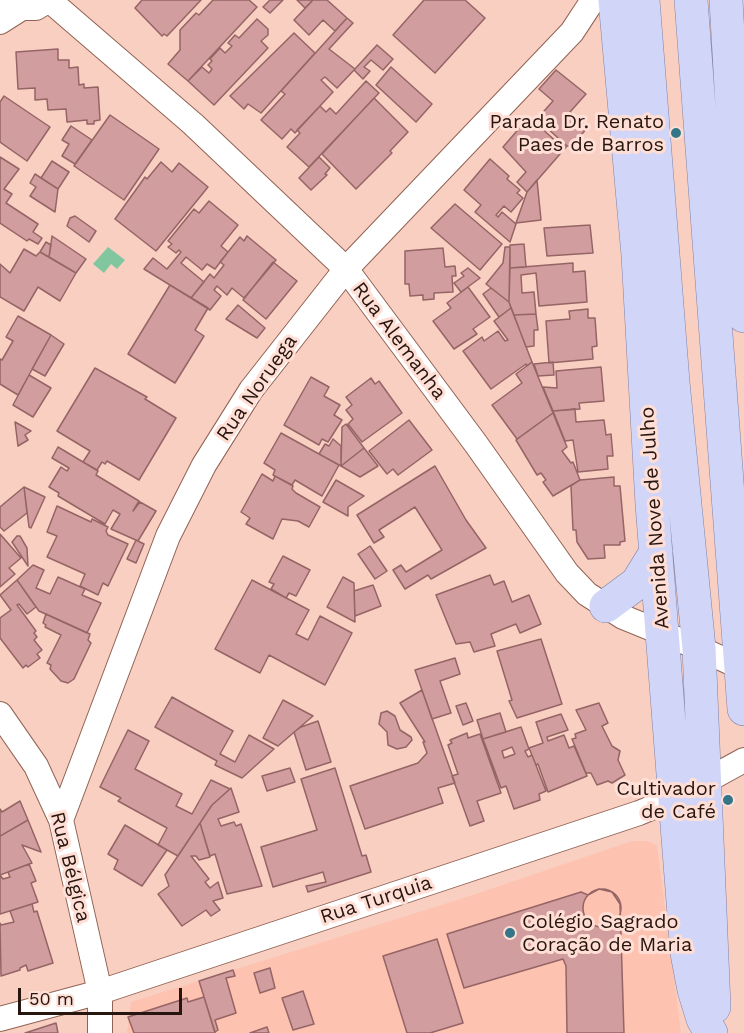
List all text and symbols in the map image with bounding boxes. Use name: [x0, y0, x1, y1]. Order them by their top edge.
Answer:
place label: Parada Dr. Renato Paes de Barros: [489, 110, 664, 157]
marker: Parada Dr. Renato Paes de Barros: [669, 126, 683, 140]
street label: Rua Alemanha: [347, 278, 451, 404]
street label: Rua Noruega: [212, 330, 302, 446]
street label: Avenida Nove de Julho: [635, 406, 675, 630]
place label: Cultivador de Café: [616, 777, 716, 824]
marker: Cultivador de Café: [721, 793, 735, 807]
street label: Rua Bélgica: [45, 809, 95, 925]
street label: Rua Turquia: [317, 871, 435, 929]
place label: Colégio Sagrado Coração de Maria: [522, 910, 692, 957]
marker: Colégio Sagrado Coração de Maria: [503, 926, 517, 940]
scale bar: [21, 976, 184, 1014]
text: 50 m: [29, 988, 74, 1009]

